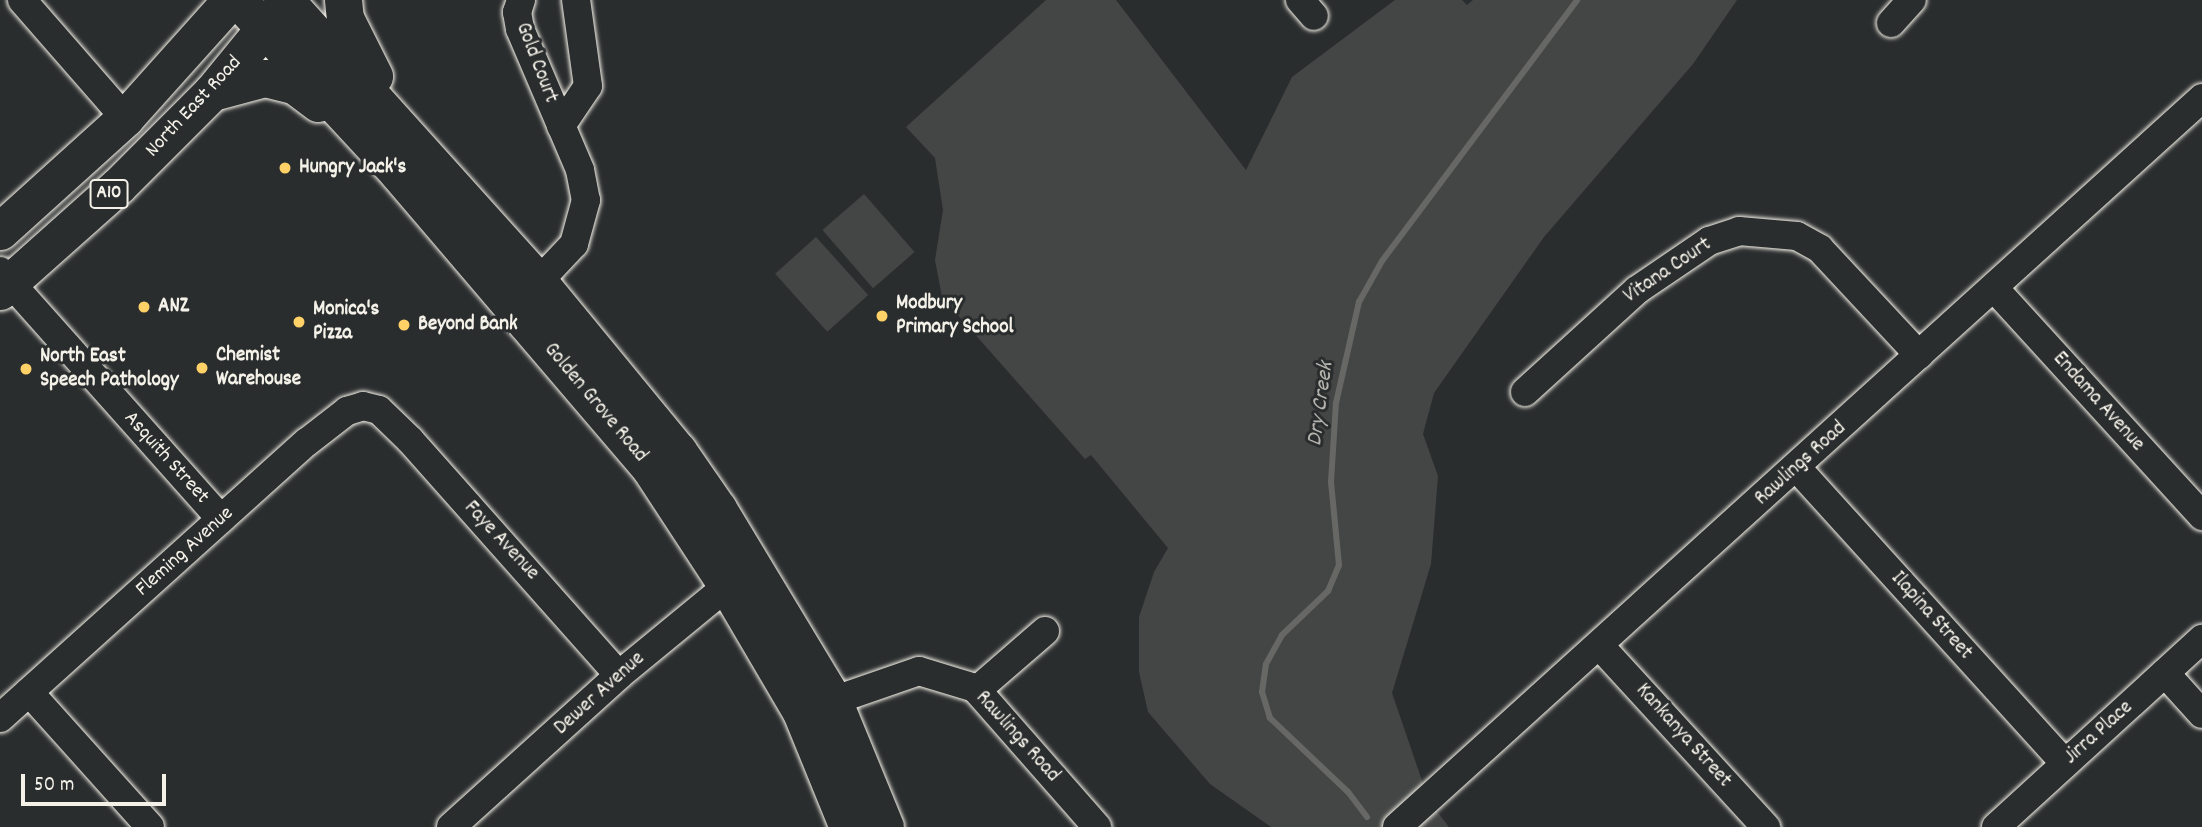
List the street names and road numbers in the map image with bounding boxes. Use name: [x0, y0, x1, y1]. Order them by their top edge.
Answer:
street label: Gold Court: [509, 19, 563, 107]
street label: North East Road: [141, 51, 247, 163]
road number: A10: [88, 178, 130, 210]
street label: Vitana Court: [1619, 233, 1717, 309]
street label: Golden Grove Road: [538, 338, 652, 468]
street label: Endama Avenue: [2047, 347, 2149, 457]
street label: Asquith Street: [118, 407, 214, 509]
street label: Rawlings Road: [1750, 416, 1852, 512]
street label: Faye Avenue: [458, 496, 544, 586]
street label: Fleming Avenue: [131, 501, 239, 603]
street label: Ilapina Street: [1885, 567, 1977, 665]
street label: Dewer Avenue: [550, 647, 650, 741]
street label: Kankanya Street: [1630, 679, 1736, 793]
street label: Rawlings Road: [969, 686, 1065, 788]
street label: Jirra Place: [2059, 696, 2139, 770]

